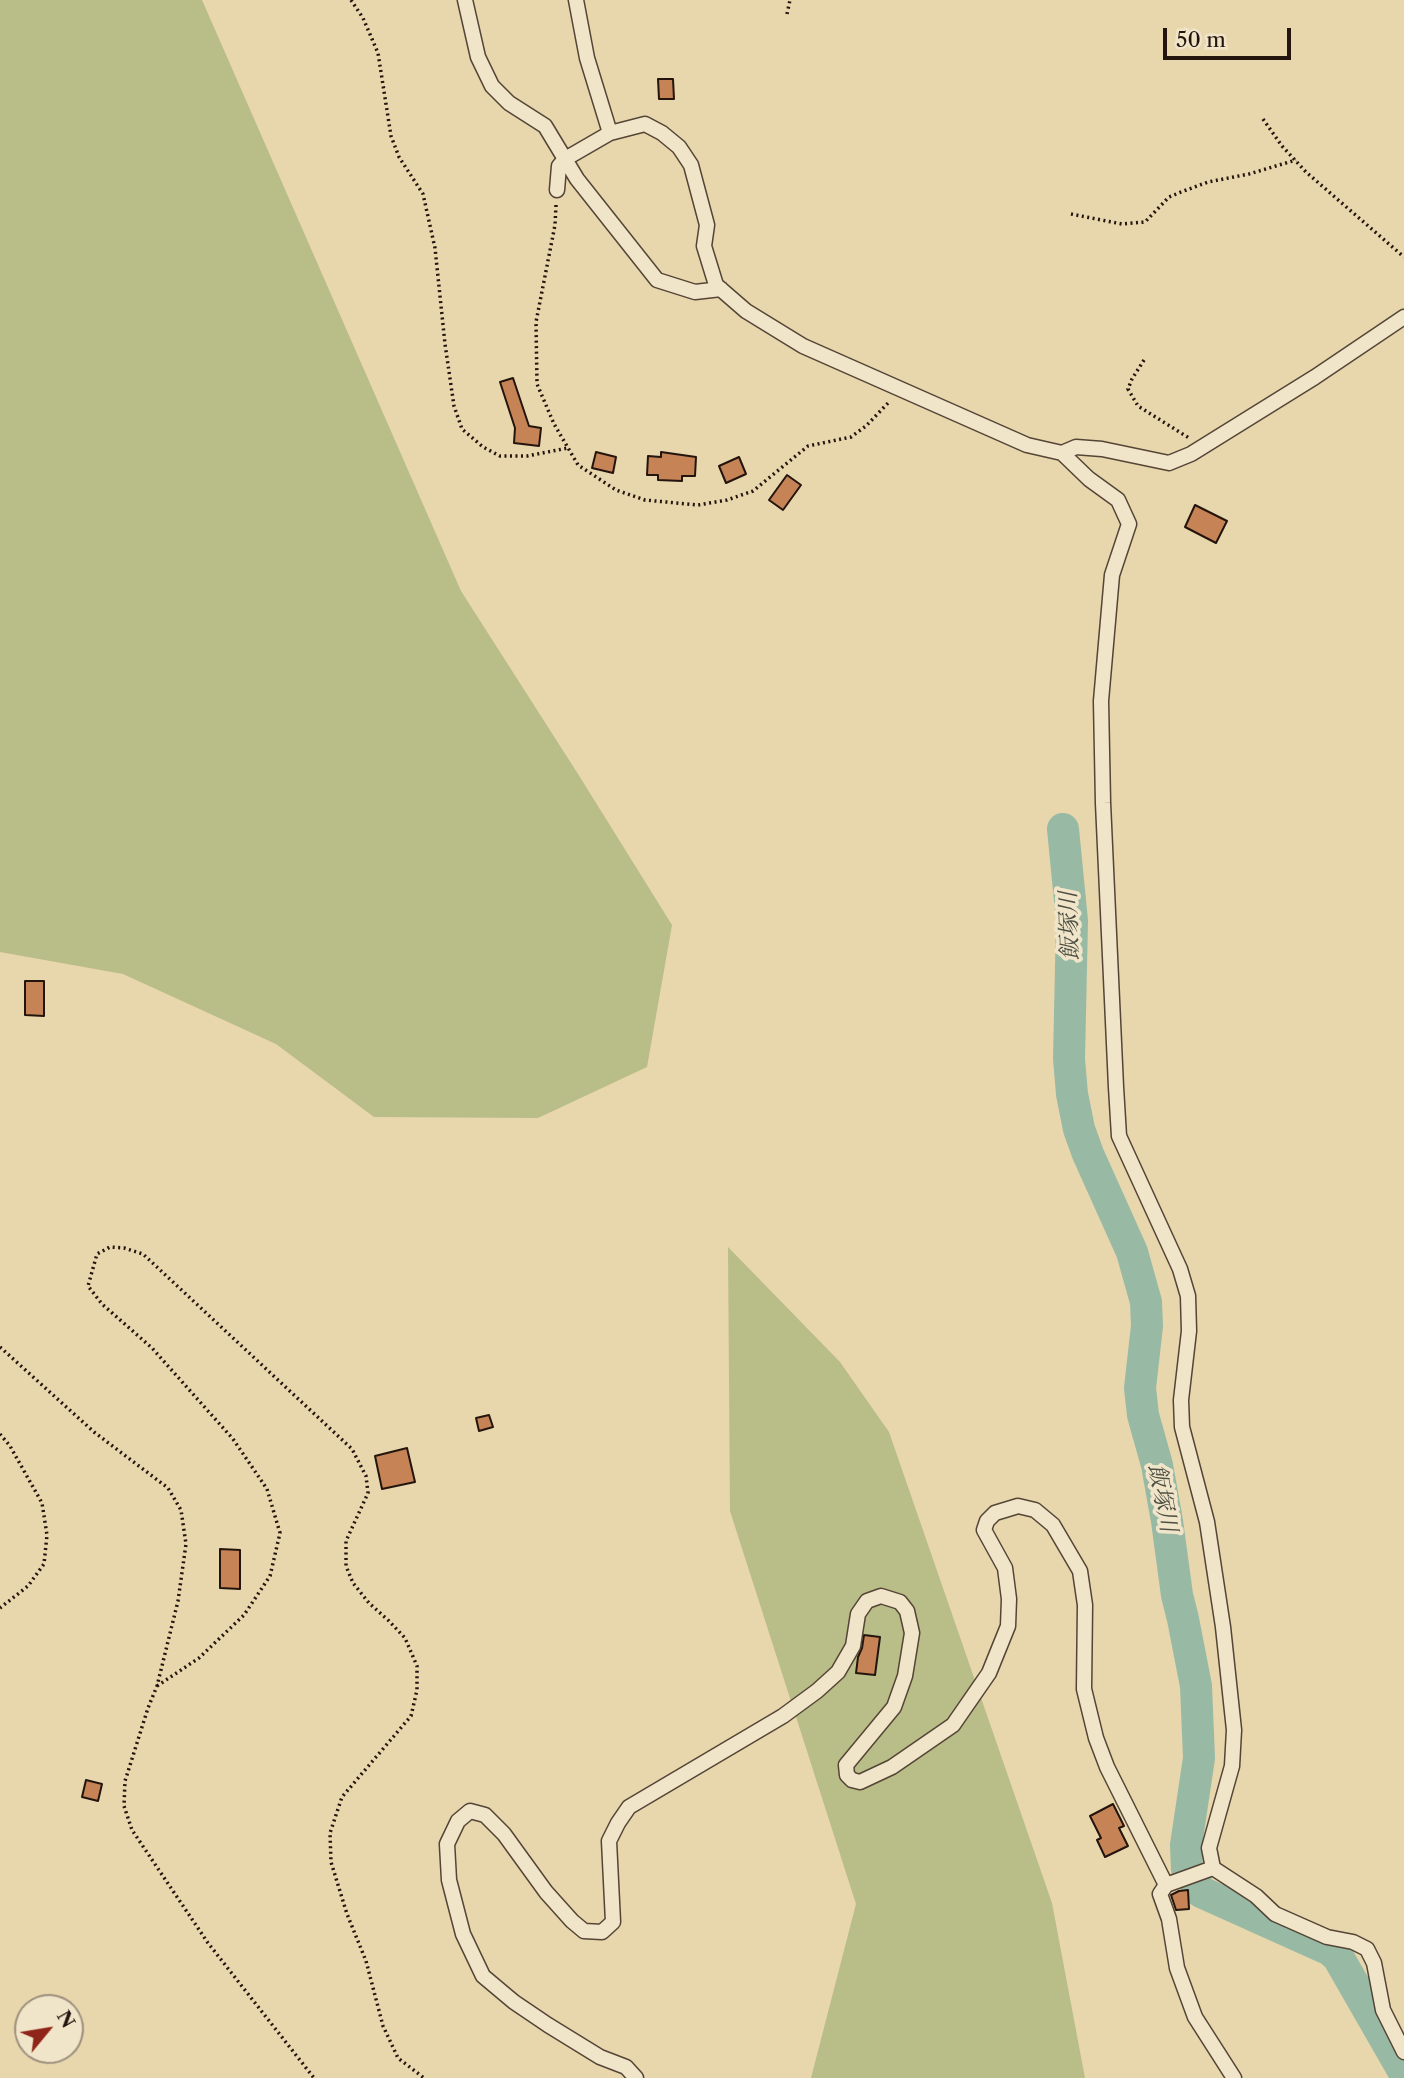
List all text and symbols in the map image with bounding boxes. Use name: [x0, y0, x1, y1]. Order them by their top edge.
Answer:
scale bar: [1166, 14, 1294, 58]
text: 50 m: [1176, 27, 1226, 52]
water label: 飯塚川: [1055, 891, 1085, 961]
water label: 飯塚川: [1142, 1462, 1182, 1534]
north arrow: [14, 1994, 84, 2064]
text: N: [52, 2006, 80, 2032]

